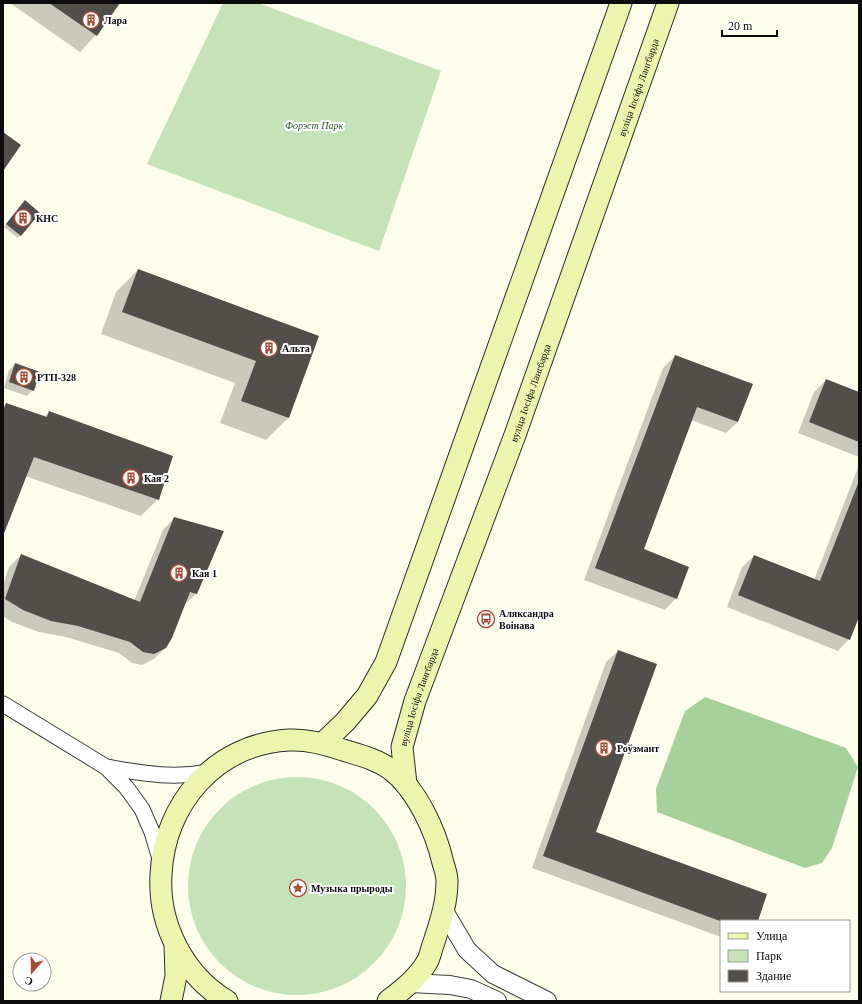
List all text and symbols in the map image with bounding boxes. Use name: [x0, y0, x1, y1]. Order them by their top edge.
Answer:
building icon: Лара: [81, 10, 101, 30]
scale bar: [722, 12, 777, 38]
place label: Лара: [104, 15, 127, 26]
text: 20 m: [728, 19, 753, 33]
street label: вуліца Іосіфа Лангбарда: [616, 37, 661, 138]
park label: Форэст Парк: [285, 120, 343, 131]
building icon: КНС: [13, 208, 33, 228]
place label: КНС: [36, 213, 58, 224]
building icon: Альта: [259, 338, 279, 358]
street label: вуліца Іосіфа Лангбарда: [508, 342, 553, 443]
place label: Альта: [282, 343, 310, 354]
building icon: РТП-328: [14, 367, 34, 387]
place label: РТП-328: [37, 372, 76, 383]
building icon: Кая 2: [121, 468, 141, 488]
place label: Кая 2: [144, 473, 169, 484]
building icon: Кая 1: [169, 563, 189, 583]
place label: Кая 1: [192, 568, 217, 579]
place label: Аляксандра Воінава: [499, 608, 554, 631]
bus stop icon: Аляксандра Воінава: [476, 609, 496, 629]
street label: вуліца Іосіфа Лангбарда: [398, 646, 441, 747]
building icon: Роўзмант: [594, 738, 614, 758]
place label: Роўзмант: [617, 743, 659, 754]
place icon: Музыка прыроды: [288, 878, 308, 898]
place label: Музыка прыроды: [311, 883, 393, 894]
legend: [720, 920, 850, 992]
text: Улица: [756, 929, 788, 943]
text: Парк: [756, 949, 782, 963]
north arrow: [12, 952, 52, 992]
text: Здание: [756, 969, 791, 983]
text: С: [23, 974, 34, 988]

